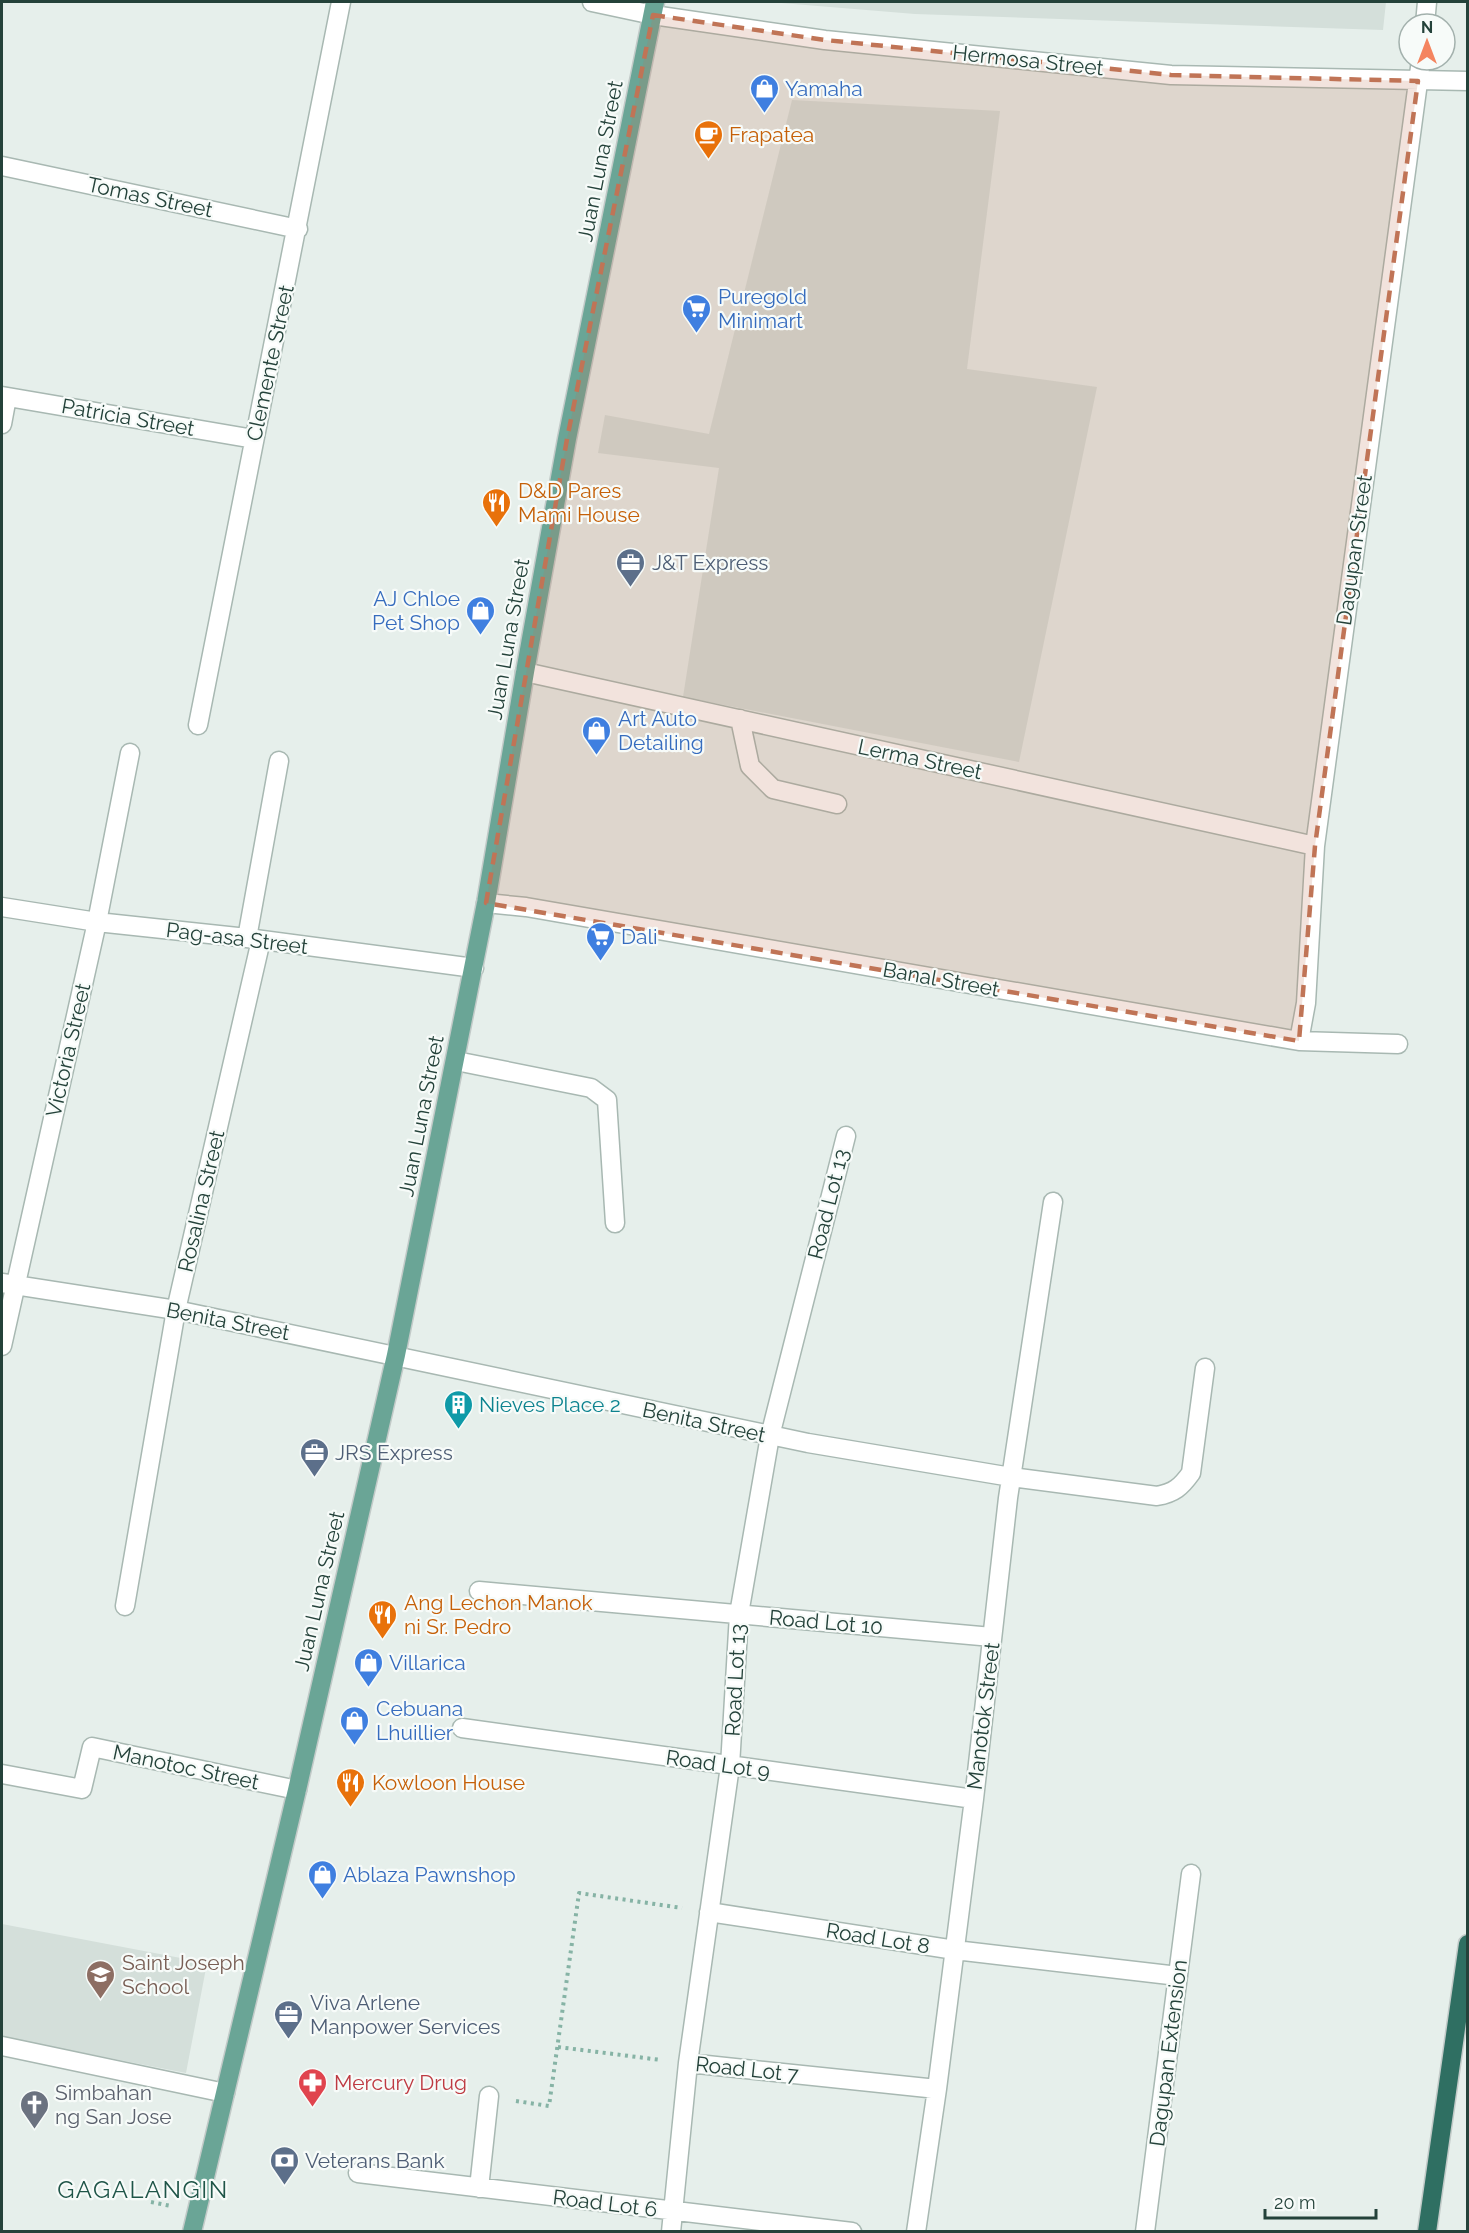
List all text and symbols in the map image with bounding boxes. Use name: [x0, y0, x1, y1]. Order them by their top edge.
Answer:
north arrow: [1397, 12, 1457, 72]
text: N: [1421, 18, 1433, 37]
street label: Hermosa Street: [951, 40, 1105, 80]
shop icon: Yamaha: [748, 72, 780, 114]
place label: Yamaha: [785, 76, 863, 101]
street label: Juan Luna Street: [572, 78, 628, 244]
cafe icon: Frapatea: [692, 118, 724, 160]
place label: Frapatea: [729, 122, 814, 147]
street label: Tomas Street: [85, 172, 215, 222]
street label: Clemente Street: [241, 283, 299, 443]
place label: Puregold Minimart: [718, 284, 807, 333]
supermarket icon: Puregold Minimart: [681, 292, 713, 334]
street label: Patricia Street: [60, 393, 196, 441]
street label: Dagupan Street: [1331, 473, 1377, 627]
place label: D&D Pares Mami House: [518, 478, 640, 527]
restaurant icon: D&D Pares Mami House: [481, 486, 513, 528]
office icon: J&T Express: [615, 546, 647, 588]
place label: J&T Express: [652, 550, 768, 575]
street label: Juan Luna Street: [481, 556, 535, 722]
place label: AJ Chloe Pet Shop: [372, 586, 460, 635]
shop icon: AJ Chloe Pet Shop: [465, 594, 497, 636]
place label: Art Auto Detailing: [618, 706, 704, 755]
shop icon: Art Auto Detailing: [581, 714, 613, 756]
street label: Lerma Street: [856, 734, 984, 784]
street label: Pag-asa Street: [165, 917, 309, 959]
supermarket icon: Dali: [584, 920, 616, 962]
place label: Dali: [621, 924, 658, 949]
street label: Banal Street: [881, 956, 1001, 1002]
street label: Victoria Street: [40, 981, 96, 1119]
street label: Juan Luna Street: [393, 1033, 449, 1199]
street label: Rosalina Street: [173, 1128, 229, 1274]
street label: Road Lot 13: [802, 1146, 854, 1262]
street label: Benita Street: [164, 1297, 292, 1345]
building icon: Nieves Place 2: [442, 1388, 474, 1430]
place label: Nieves Place 2: [479, 1392, 621, 1417]
street label: Benita Street: [640, 1397, 768, 1447]
office icon: JRS Express: [298, 1436, 330, 1478]
place label: JRS Express: [335, 1440, 453, 1465]
street label: Juan Luna Street: [288, 1509, 350, 1673]
place label: Ang Lechon Manok ni Sr. Pedro: [404, 1590, 593, 1639]
restaurant icon: Ang Lechon Manok ni Sr. Pedro: [367, 1598, 399, 1640]
street label: Road Lot 10: [768, 1605, 884, 1639]
street label: Road Lot 13: [720, 1623, 750, 1737]
street label: Manotok Street: [962, 1641, 1004, 1791]
shop icon: Villarica: [352, 1646, 384, 1688]
place label: Villarica: [389, 1650, 466, 1675]
place label: Cebuana Lhuillier: [376, 1696, 463, 1745]
shop icon: Cebuana Lhuillier: [339, 1704, 371, 1746]
street label: Manotoc Street: [111, 1739, 261, 1795]
street label: Road Lot 9: [664, 1744, 772, 1784]
restaurant icon: Kowloon House: [335, 1766, 367, 1808]
place label: Kowloon House: [372, 1770, 525, 1795]
shop icon: Ablaza Pawnshop: [306, 1858, 338, 1900]
place label: Ablaza Pawnshop: [343, 1862, 516, 1887]
street label: Road Lot 8: [824, 1917, 932, 1959]
place label: Saint Joseph School: [122, 1950, 245, 1999]
school or university icon: Saint Joseph School: [85, 1958, 117, 2000]
street label: Dagupan Extension: [1144, 1958, 1192, 2148]
place label: Viva Arlene Manpower Services: [310, 1990, 500, 2039]
office icon: Viva Arlene Manpower Services: [273, 1998, 305, 2040]
street label: Road Lot 7: [694, 2051, 801, 2087]
pharmacy icon: Mercury Drug: [297, 2066, 329, 2108]
place label: Mercury Drug: [334, 2070, 467, 2095]
place label: Simbahan ng San Jose: [55, 2080, 172, 2129]
church icon: Simbahan ng San Jose: [18, 2088, 50, 2130]
bank icon: Veterans Bank: [268, 2144, 300, 2186]
place label: Veterans Bank: [305, 2148, 445, 2173]
district label: GAGALANGIN: [57, 2175, 229, 2204]
scale bar: [1265, 2182, 1376, 2220]
street label: Road Lot 6: [551, 2184, 659, 2222]
text: 20 m: [1274, 2192, 1316, 2213]

